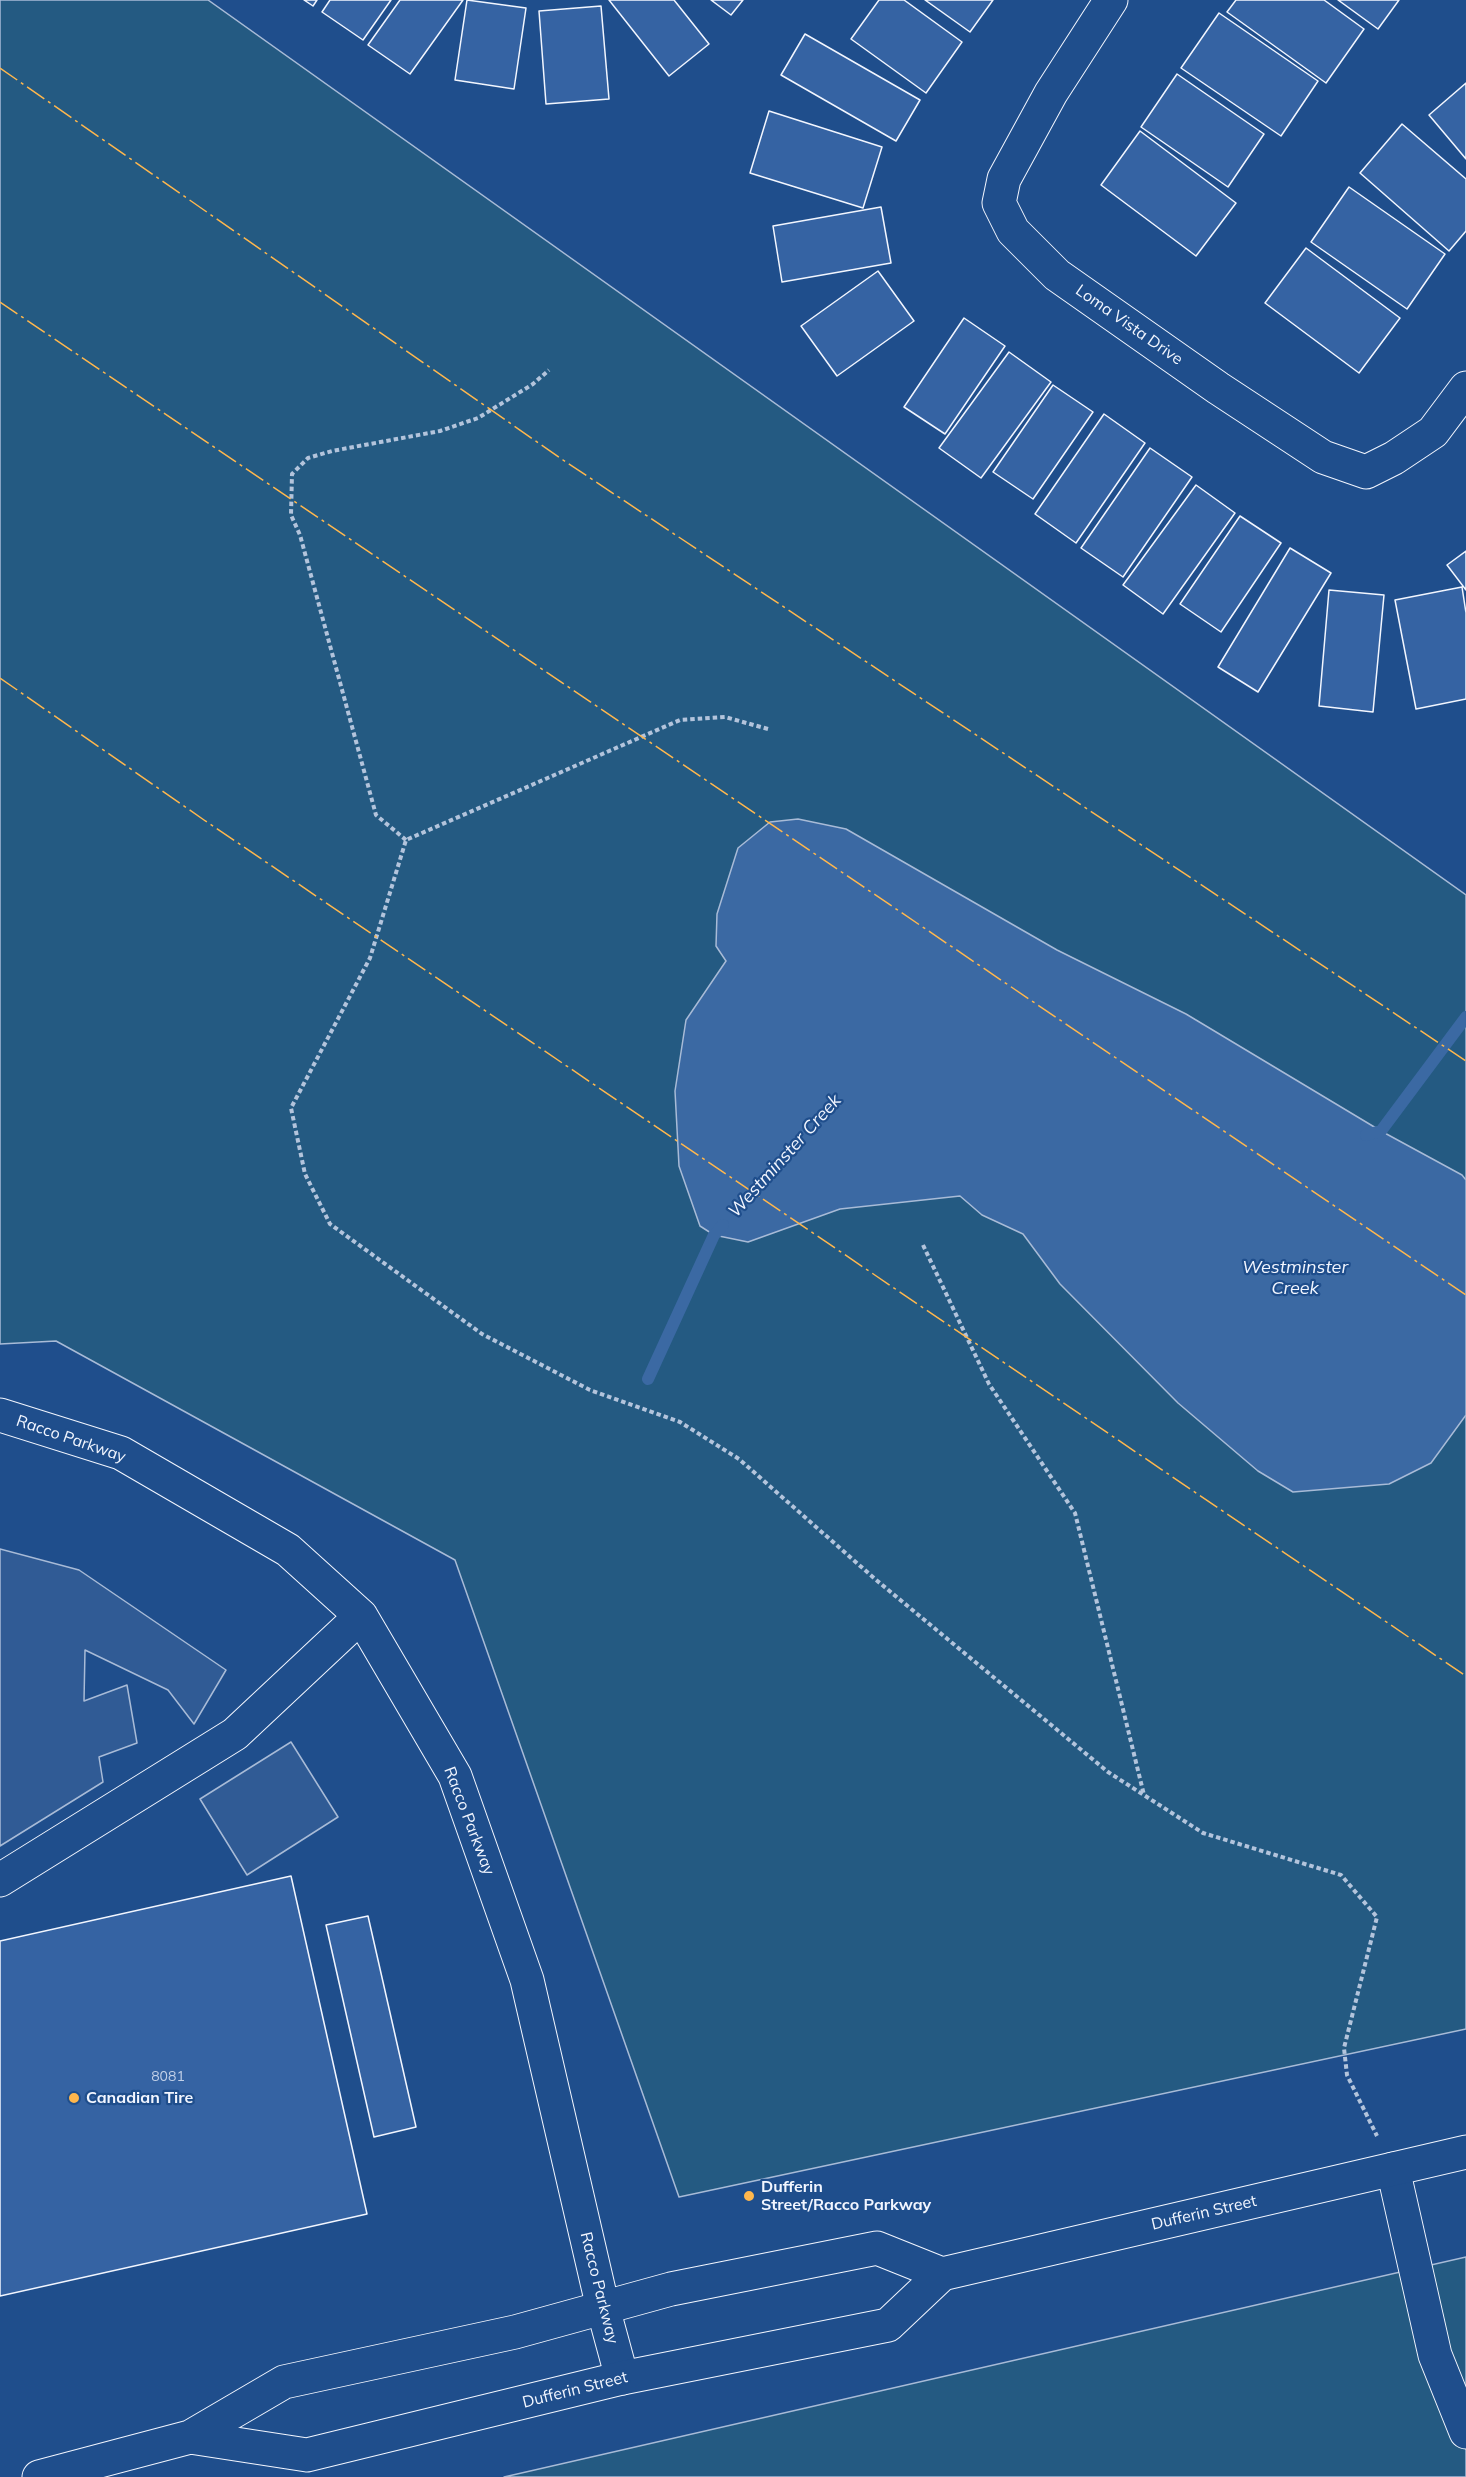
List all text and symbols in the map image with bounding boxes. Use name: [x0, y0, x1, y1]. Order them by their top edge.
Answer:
street label: Loma Vista Drive: [1072, 281, 1186, 369]
water label: Westminster Creek: [724, 1090, 846, 1222]
water label: Westminster Creek: [1242, 1257, 1348, 1300]
street label: Racco Parkway: [14, 1411, 128, 1467]
street label: Racco Parkway: [439, 1764, 499, 1878]
house number: 8081: [151, 2069, 185, 2085]
place label: Canadian Tire: [86, 2088, 193, 2108]
marker: Canadian Tire: [67, 2091, 81, 2105]
place label: Dufferin Street/Racco Parkway: [761, 2177, 931, 2215]
marker: Dufferin Street/Racco Parkway: [742, 2189, 756, 2203]
street label: Dufferin Street: [1149, 2192, 1259, 2234]
street label: Racco Parkway: [576, 2230, 622, 2346]
street label: Dufferin Street: [520, 2368, 630, 2412]

